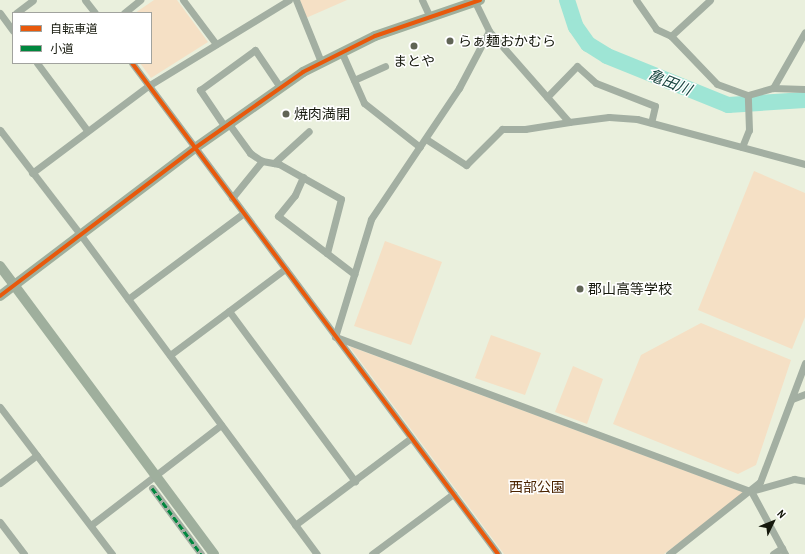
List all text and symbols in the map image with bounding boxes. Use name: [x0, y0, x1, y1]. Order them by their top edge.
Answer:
legend: [12, 12, 152, 64]
text: 自転車道: [50, 21, 98, 37]
place label: らぁ麺おかむら: [458, 33, 556, 49]
marker: らぁ麺おかむら: [445, 36, 455, 46]
text: 小道: [50, 41, 74, 57]
marker: まとや: [409, 41, 419, 51]
place label: まとや: [393, 53, 435, 69]
water label: 亀田川: [646, 65, 694, 99]
place label: 焼肉満開: [294, 106, 350, 122]
marker: 焼肉満開: [281, 109, 291, 119]
place label: 郡山高等学校: [588, 281, 672, 297]
marker: 郡山高等学校: [575, 284, 585, 294]
park label: 西部公園: [509, 479, 565, 495]
north arrow: [753, 502, 793, 542]
text: N: [774, 507, 789, 521]

